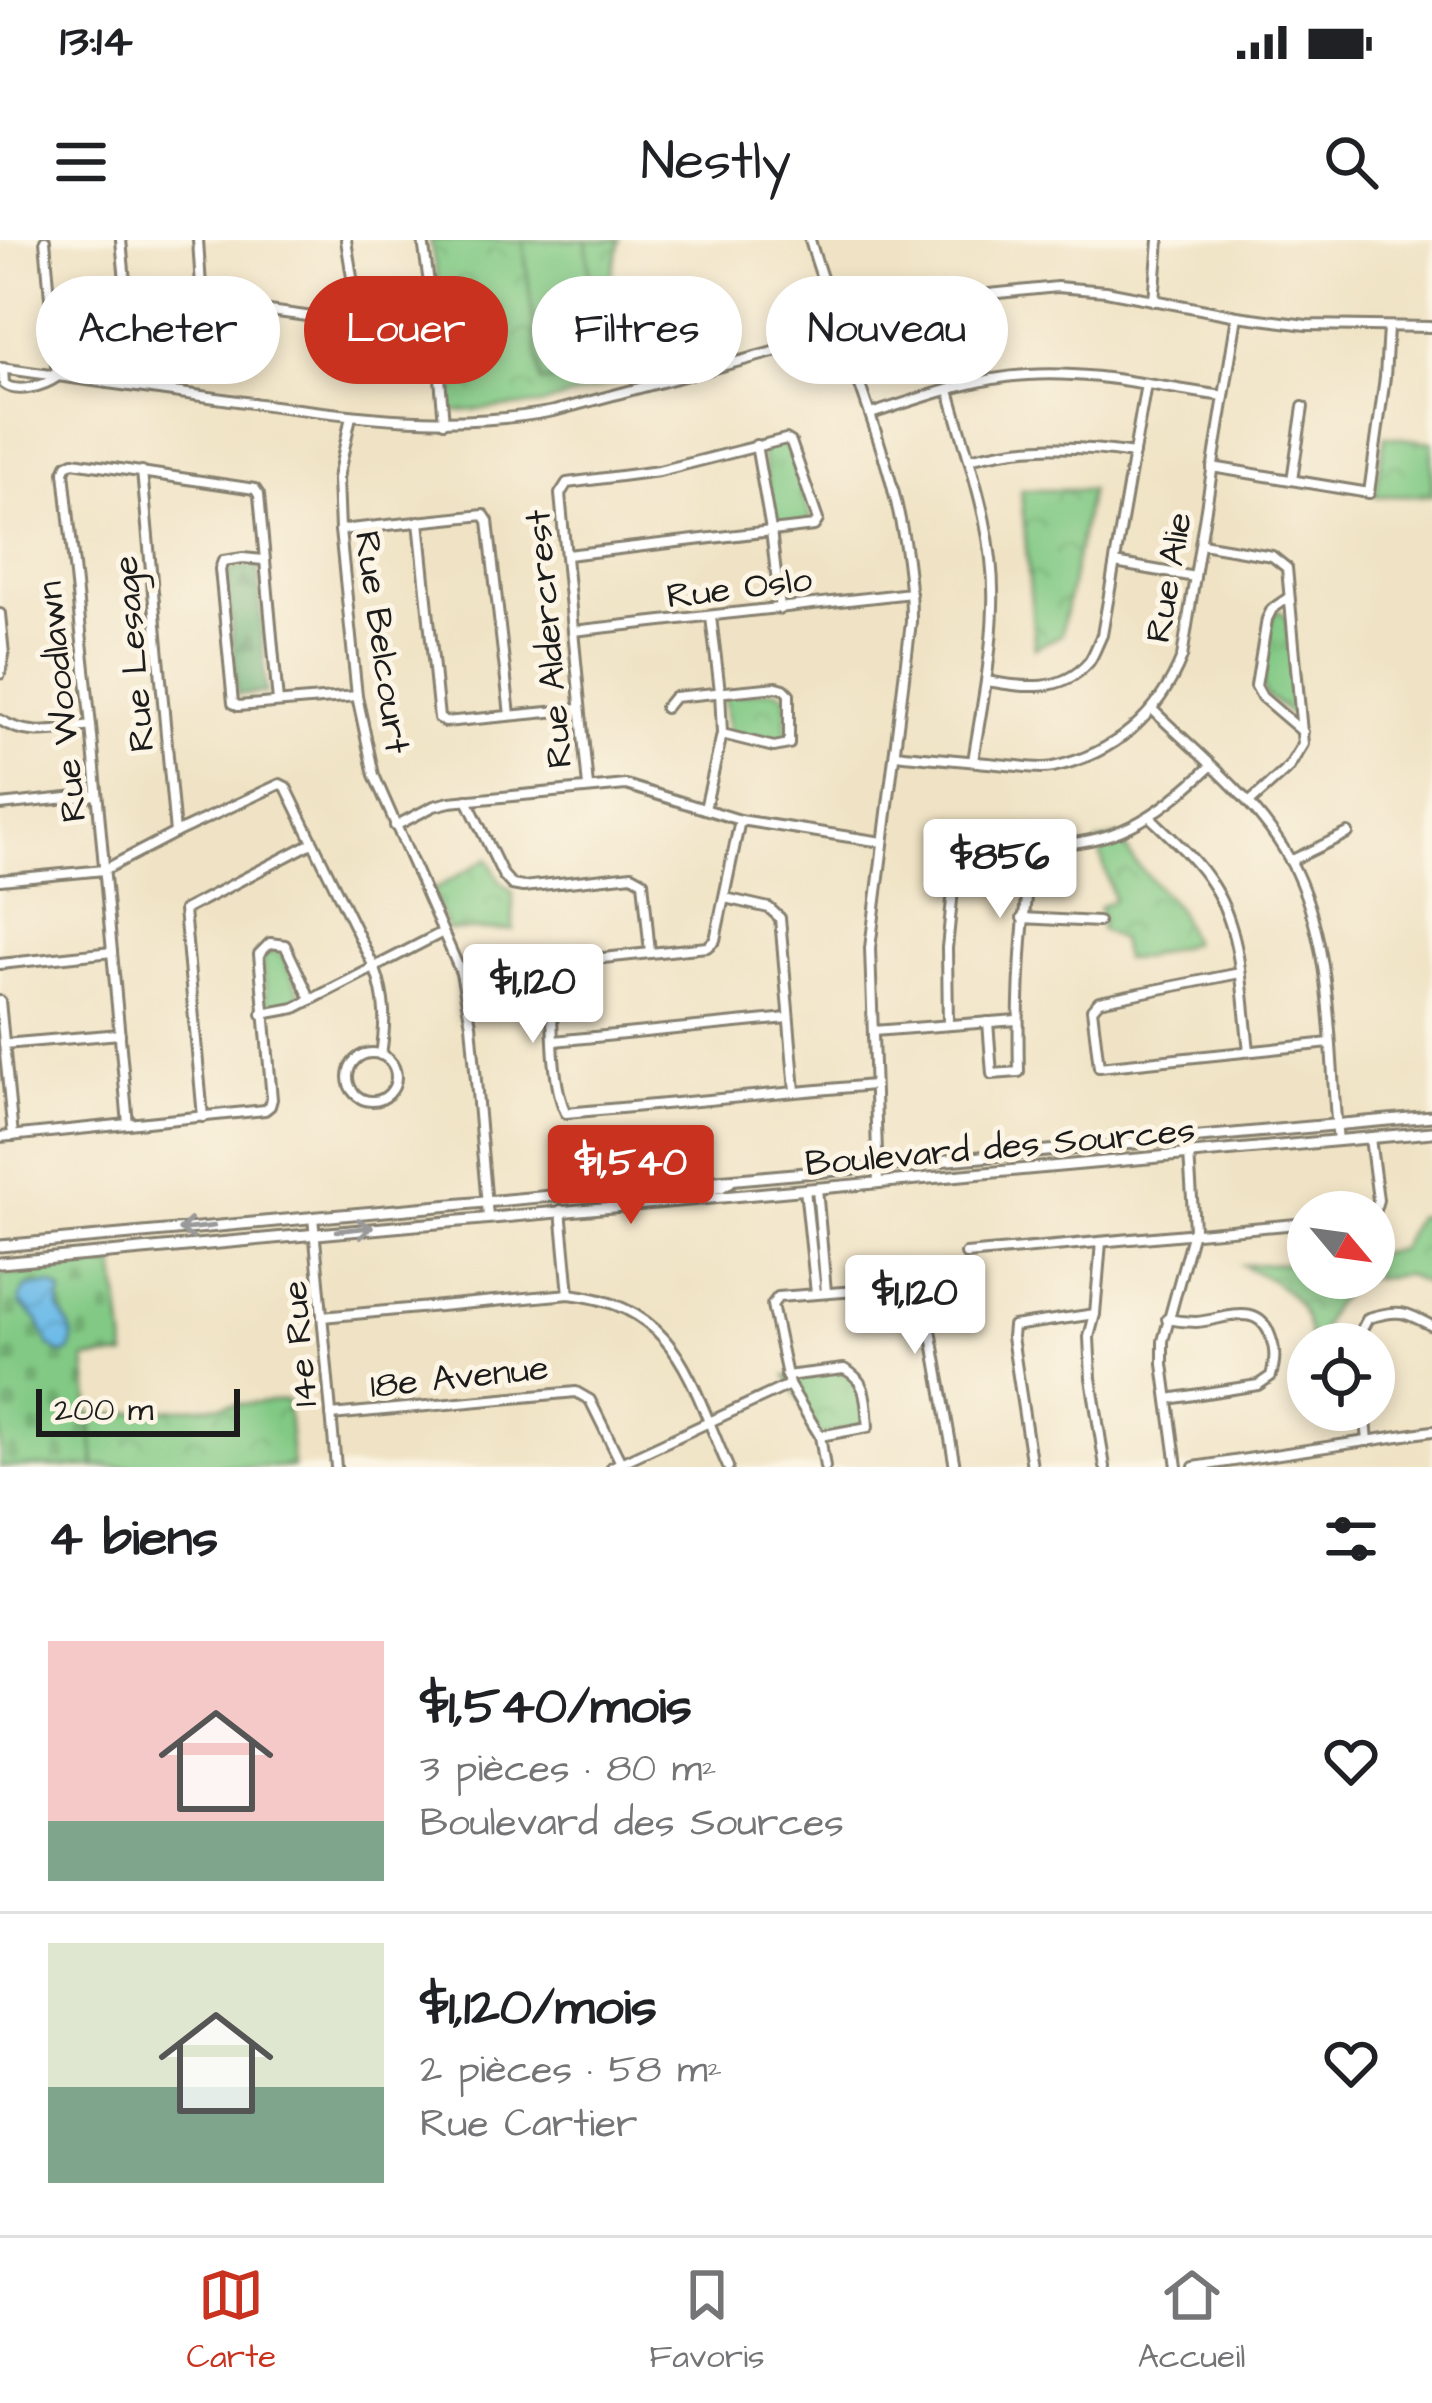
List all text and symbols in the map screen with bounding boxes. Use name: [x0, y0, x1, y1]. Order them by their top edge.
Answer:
text: 13:14: [60, 11, 133, 73]
text: Nestly: [641, 125, 791, 200]
icon: menu: [48, 129, 114, 195]
icon: search: [1318, 129, 1384, 195]
chip: Acheter: [36, 276, 280, 384]
chip: Louer: [304, 276, 508, 384]
chip: Filtres: [532, 276, 742, 384]
chip: Nouveau: [766, 276, 1008, 384]
street label: Rue Aldercrest: [513, 507, 586, 770]
street label: Rue Alie: [1133, 508, 1206, 647]
street label: Rue Belcourt: [341, 528, 422, 757]
street label: Rue Lesage: [101, 554, 169, 754]
street label: Rue Oslo: [664, 554, 815, 623]
street label: Rue Woodlawn: [24, 579, 100, 825]
pin: $856: [929, 819, 1071, 921]
text: $856: [950, 831, 1050, 885]
pin: $1,120: [435, 944, 631, 1046]
text: $1,120: [490, 956, 576, 1010]
street label: Boulevard des Sources: [803, 1105, 1197, 1190]
pin: $1,540: [533, 1125, 729, 1227]
text: $1,540: [575, 1137, 687, 1191]
north arrow: [1287, 1191, 1395, 1299]
map controls: [1287, 1191, 1395, 1431]
one-way arrow: [178, 1217, 217, 1240]
one-way arrow: [335, 1217, 374, 1240]
pin: $1,120: [817, 1255, 1013, 1357]
text: $1,120: [872, 1267, 958, 1321]
street label: 14e Rue: [270, 1279, 331, 1409]
button: locate: [1287, 1323, 1395, 1431]
street label: 18e Avenue: [368, 1343, 551, 1412]
scale bar: [36, 1383, 240, 1436]
text: 200 m: [54, 1387, 153, 1433]
text: 4 biens: [48, 1504, 218, 1575]
icon: filters: [1318, 1506, 1384, 1572]
text: $1,540/mois: [420, 1672, 692, 1743]
icon: home: [144, 1689, 288, 1833]
icon: heart: [1318, 1728, 1384, 1794]
text: 3 pièces · 80 m²: [420, 1743, 717, 1797]
text: Boulevard des Sources: [420, 1797, 844, 1851]
text: $1,120/mois: [420, 1973, 657, 2044]
icon: home: [144, 1991, 288, 2135]
icon: heart: [1318, 2030, 1384, 2096]
text: 2 pièces · 58 m²: [420, 2044, 722, 2098]
text: Rue Cartier: [420, 2098, 638, 2152]
tab: Carte: [187, 2262, 276, 2380]
tab: Favoris: [649, 2262, 764, 2380]
tab: Accueil: [1138, 2262, 1245, 2380]

